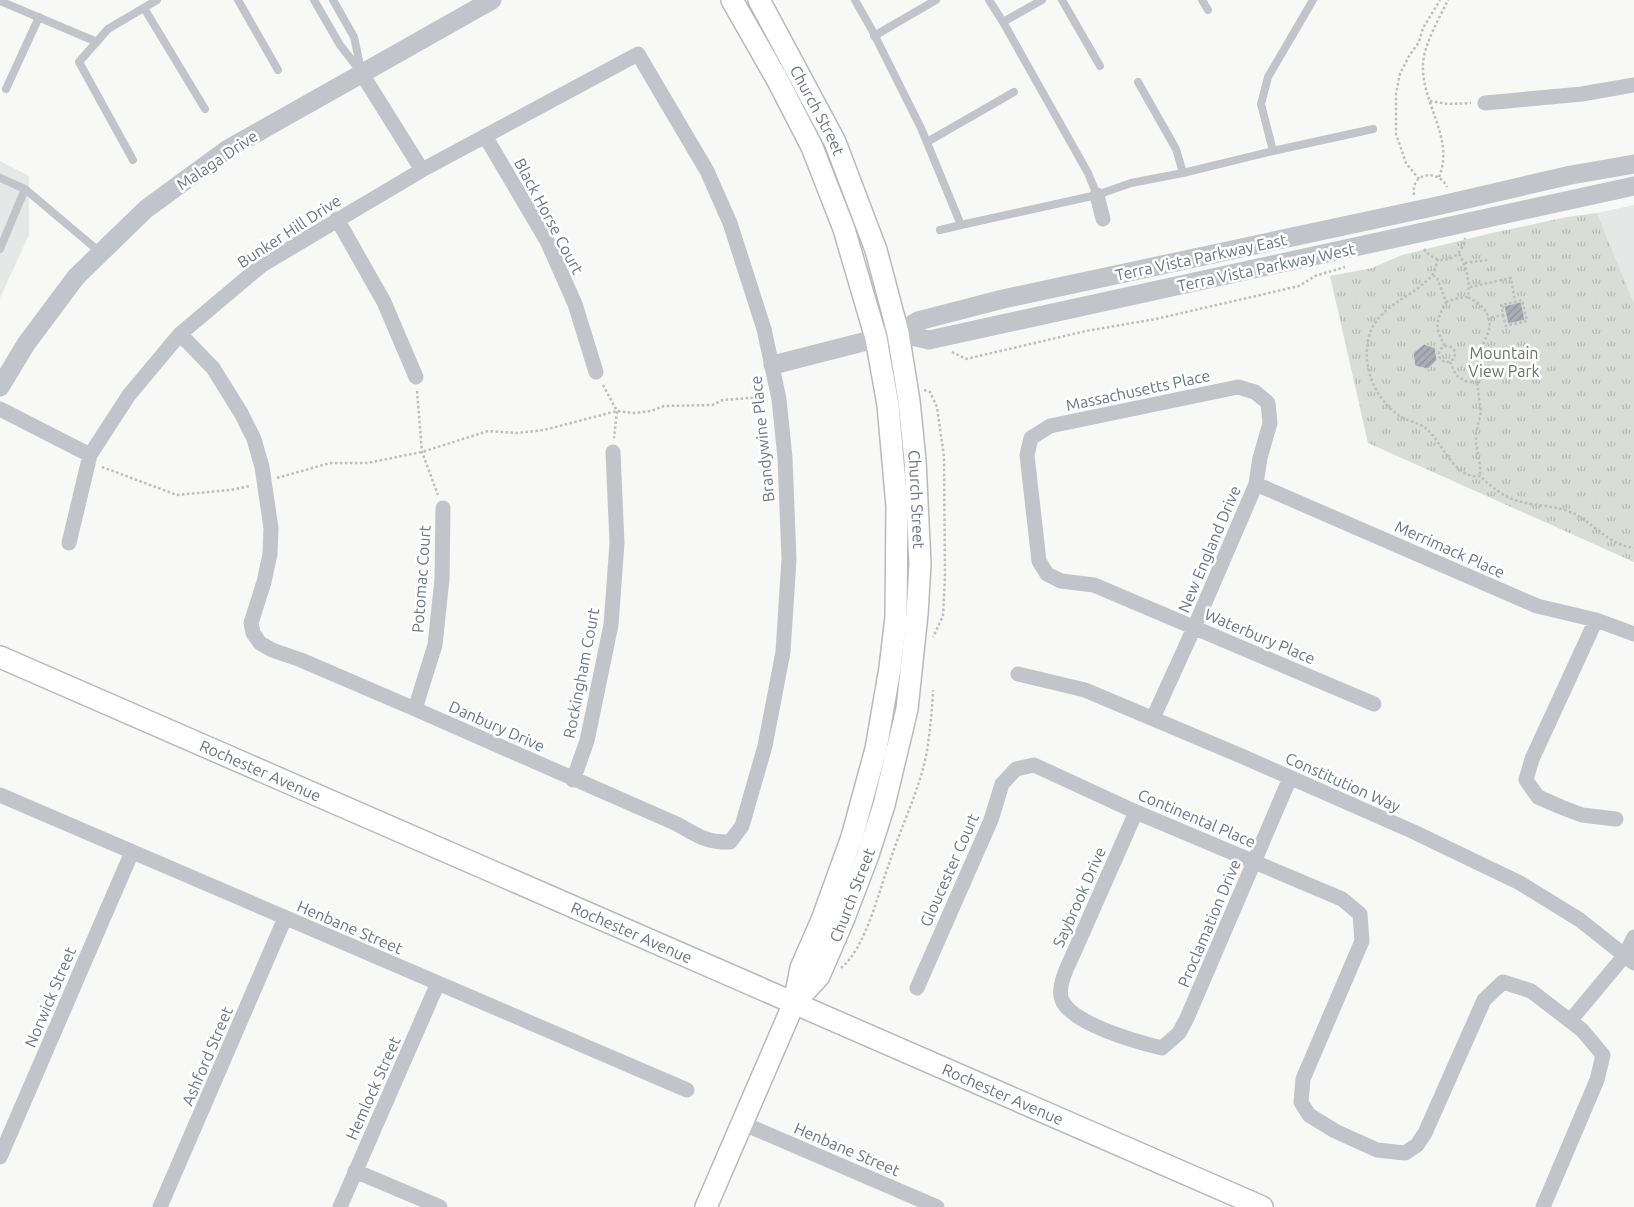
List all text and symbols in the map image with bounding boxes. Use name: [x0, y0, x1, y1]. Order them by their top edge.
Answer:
street label: Church Street: [787, 62, 848, 158]
street label: Malaga Drive: [173, 126, 261, 194]
street label: Black Horse Court: [511, 155, 587, 278]
street label: Bunker Hill Drive: [234, 191, 344, 271]
street label: Terra Vista Parkway East: [1114, 230, 1289, 284]
street label: Terra Vista Parkway West: [1176, 239, 1357, 295]
park label: Mountain View Park: [1468, 344, 1540, 380]
street label: Massachusetts Place: [1064, 366, 1212, 414]
street label: Brandywine Place: [746, 375, 778, 503]
street label: Church Street: [905, 449, 928, 550]
street label: New England Drive: [1174, 483, 1244, 615]
street label: Merrimack Place: [1392, 517, 1508, 581]
street label: Potomac Court: [408, 524, 434, 634]
street label: Waterbury Place: [1202, 605, 1318, 667]
street label: Rockingham Court: [560, 606, 603, 740]
street label: Danbury Drive: [446, 697, 548, 755]
street label: Rochester Avenue: [197, 736, 324, 805]
street label: Constitution Way: [1283, 749, 1403, 815]
street label: Continental Place: [1135, 785, 1259, 851]
street label: Gloucester Court: [916, 810, 982, 929]
street label: Saybrook Drive: [1049, 844, 1109, 950]
street label: Church Street: [826, 845, 878, 944]
street label: Proclamation Drive: [1174, 856, 1244, 990]
street label: Henbane Street: [294, 897, 406, 958]
street label: Rochester Avenue: [568, 898, 695, 967]
street label: Norwick Street: [21, 943, 80, 1050]
street label: Ashford Street: [178, 1003, 236, 1108]
street label: Hemlock Street: [342, 1033, 404, 1142]
street label: Rochester Avenue: [939, 1060, 1066, 1128]
street label: Henbane Street: [791, 1119, 903, 1180]

